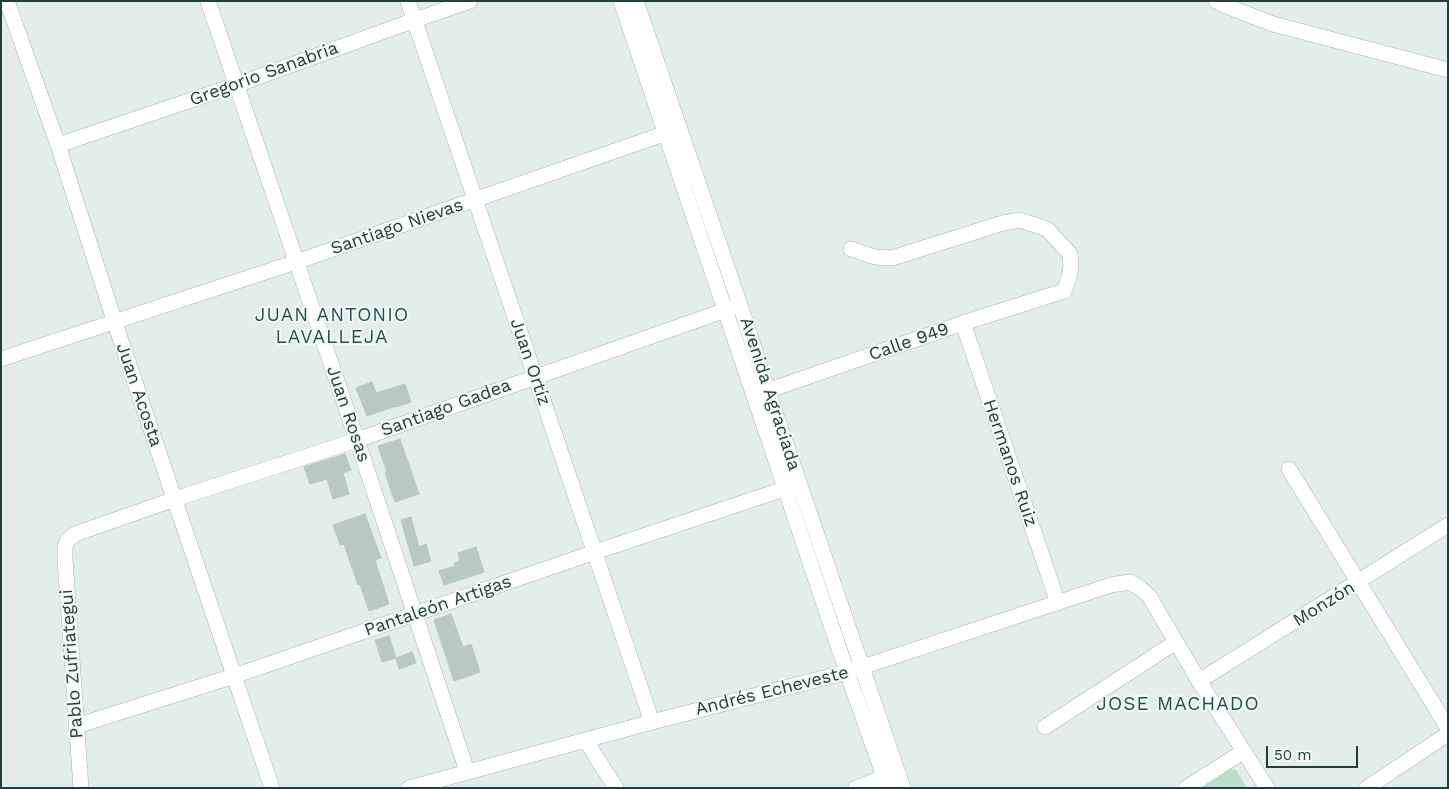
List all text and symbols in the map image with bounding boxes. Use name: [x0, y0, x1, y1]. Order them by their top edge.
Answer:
street label: Gregorio Sanabria: [187, 37, 341, 111]
street label: Santiago Nievas: [328, 194, 466, 260]
district label: JUAN ANTONIO LAVALLEJA: [253, 304, 411, 348]
street label: Avenida Agraciada: [735, 315, 805, 473]
street label: Juan Ortíz: [505, 316, 555, 408]
street label: Calle 949: [866, 318, 952, 366]
street label: Juan Acosta: [111, 340, 167, 450]
street label: Juan Rosas: [321, 363, 375, 465]
street label: Santiago Gadea: [378, 374, 514, 442]
street label: Hermanos Ruiz: [978, 397, 1042, 529]
street label: Pantaleón Artigas: [362, 571, 514, 641]
street label: Monzón: [1289, 577, 1359, 631]
street label: Pablo Zufriategui: [56, 589, 88, 739]
street label: Andrés Echeveste: [693, 662, 851, 720]
district label: JOSE MACHADO: [1095, 693, 1261, 715]
scale bar: [1269, 736, 1362, 768]
text: 50 m: [1274, 746, 1311, 764]

